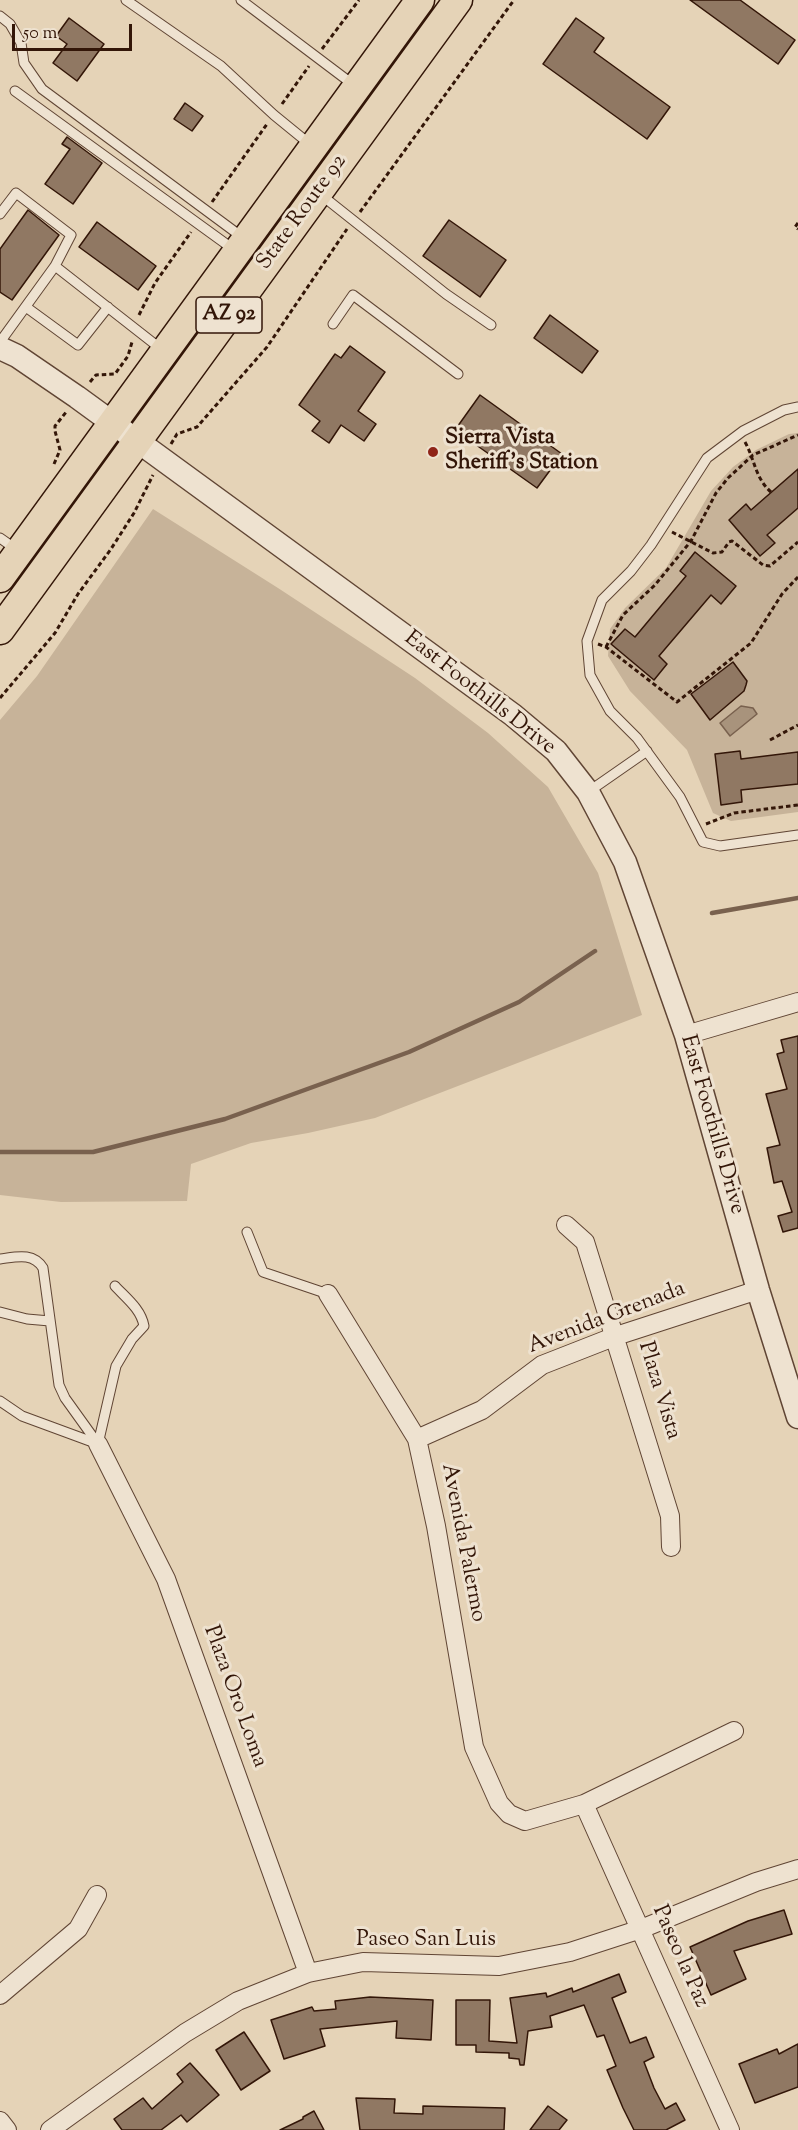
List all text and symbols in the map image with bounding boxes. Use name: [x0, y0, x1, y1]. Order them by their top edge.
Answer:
scale bar: [15, 12, 135, 50]
text: 50 m: [23, 21, 57, 47]
street label: State Route 92: [252, 150, 354, 276]
road number: AZ 92: [196, 297, 262, 333]
place label: Sierra Vista Sheriff's Station: [445, 426, 598, 478]
marker: Sierra Vista Sheriff's Station: [426, 445, 440, 459]
street label: East Foothills Drive: [398, 627, 560, 761]
street label: East Foothills Drive: [673, 1032, 749, 1218]
street label: Avenida Grenada: [525, 1277, 689, 1361]
street label: Plaza Vista: [631, 1339, 685, 1443]
street label: Avenida Palermo: [434, 1462, 490, 1624]
street label: Plaza Oro Loma: [196, 1622, 272, 1772]
street label: Paseo la Paz: [645, 1902, 713, 2012]
street label: Paseo San Luis: [356, 1928, 496, 1954]

